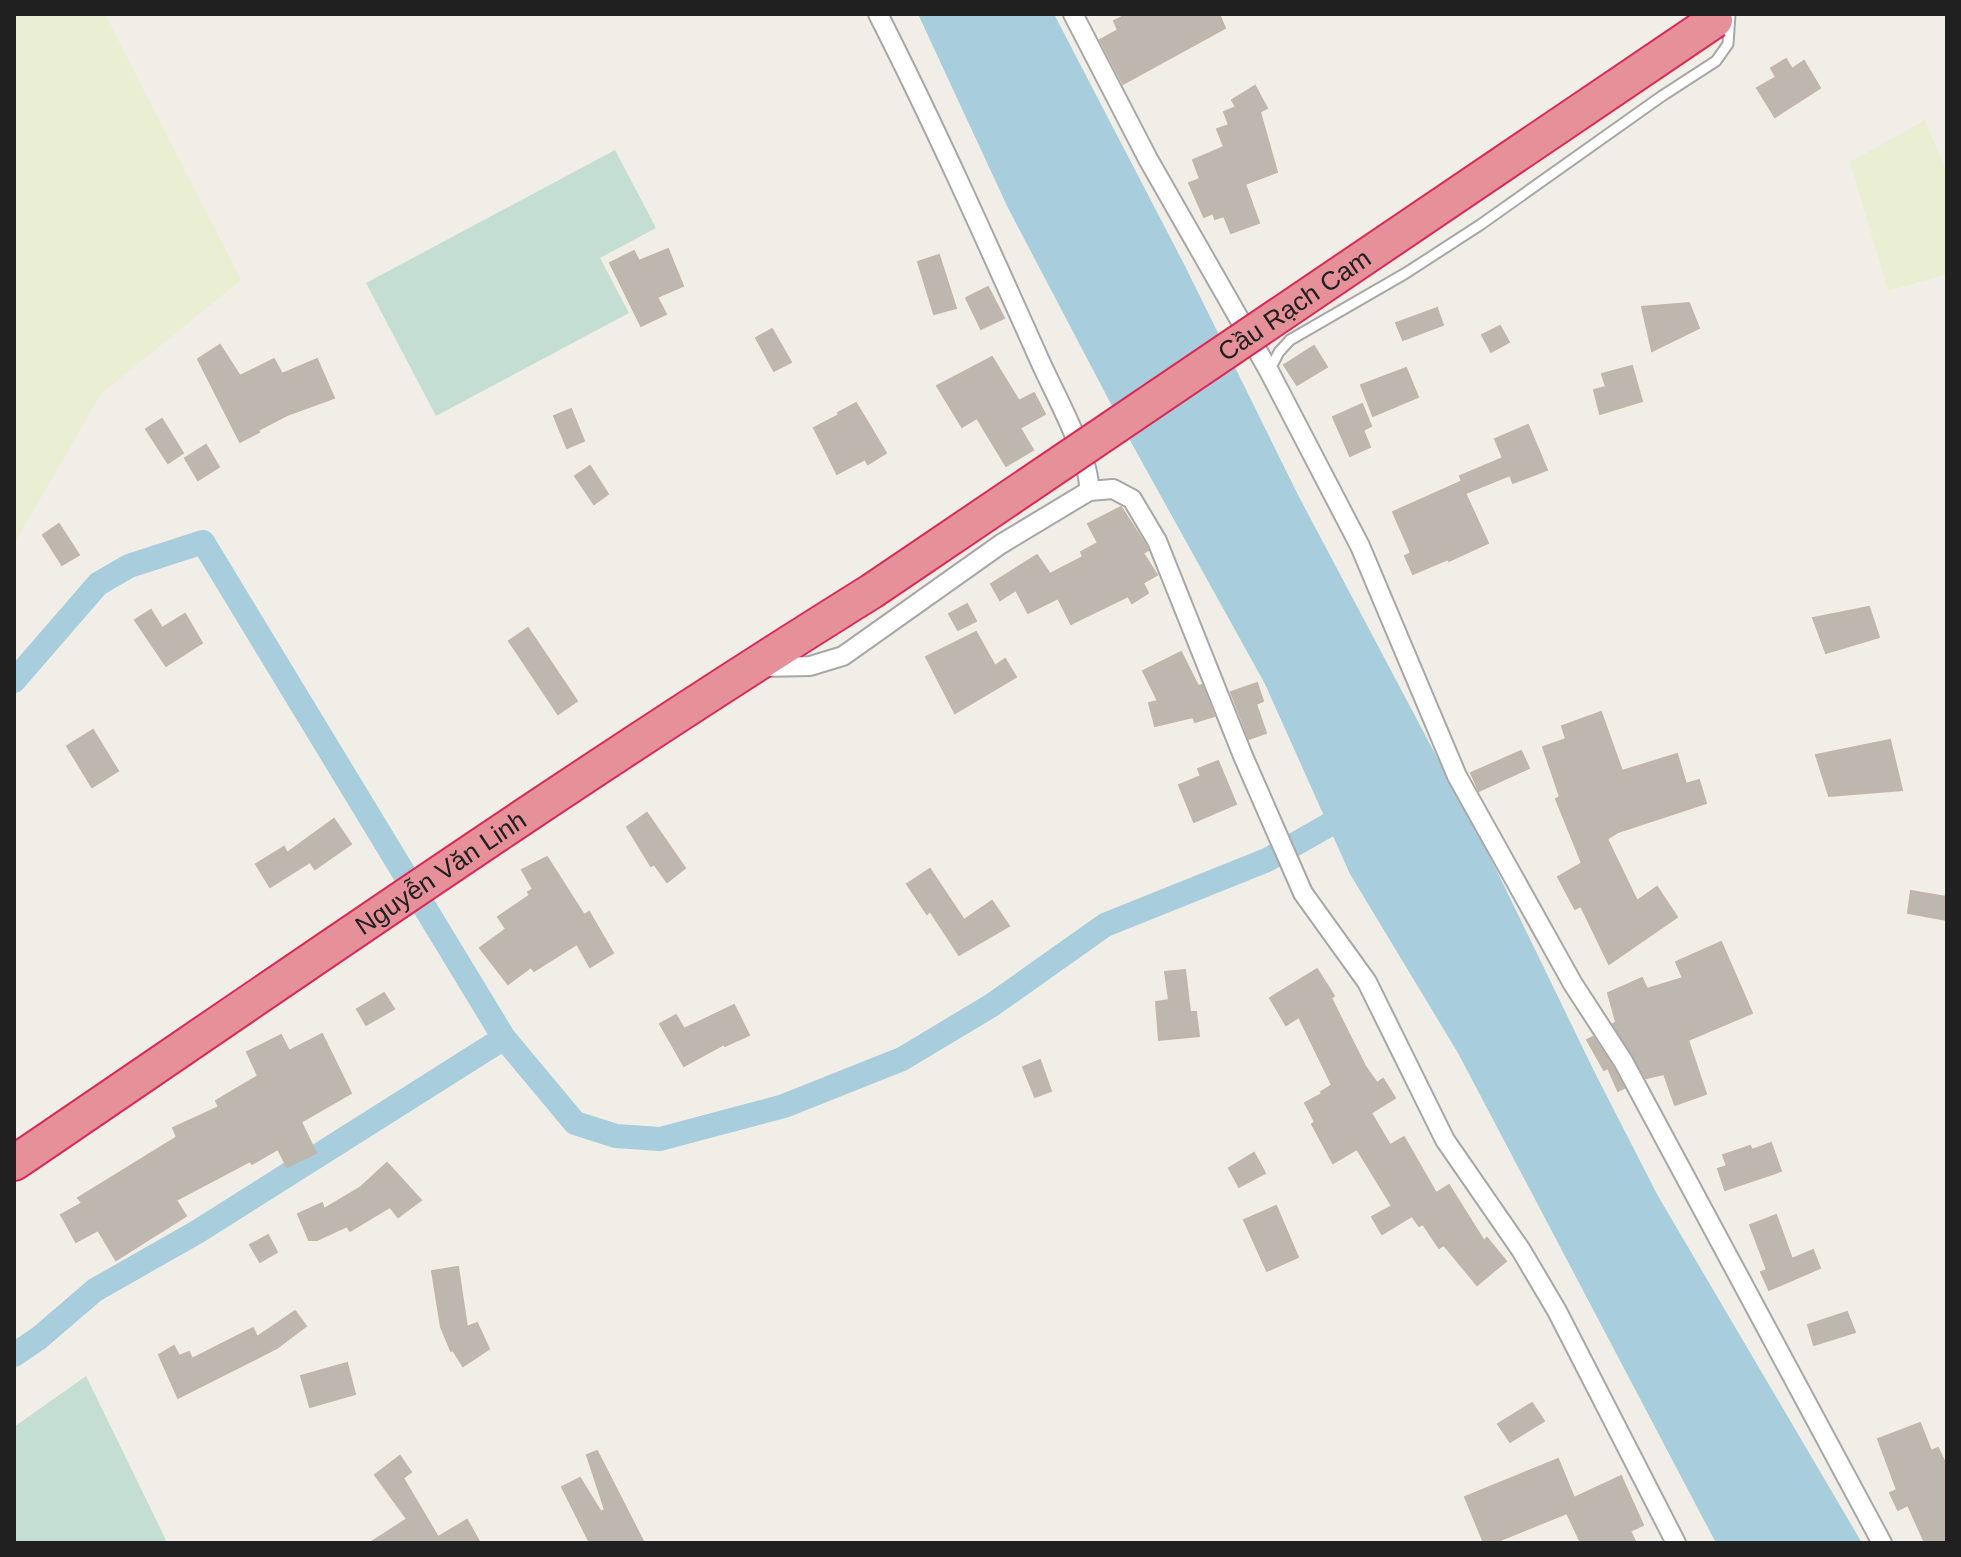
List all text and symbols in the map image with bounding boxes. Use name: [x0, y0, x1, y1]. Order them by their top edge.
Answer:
street label: Cầu Rạch Cam: [1212, 243, 1376, 367]
street label: Nguyễn Văn Linh: [349, 804, 532, 941]

